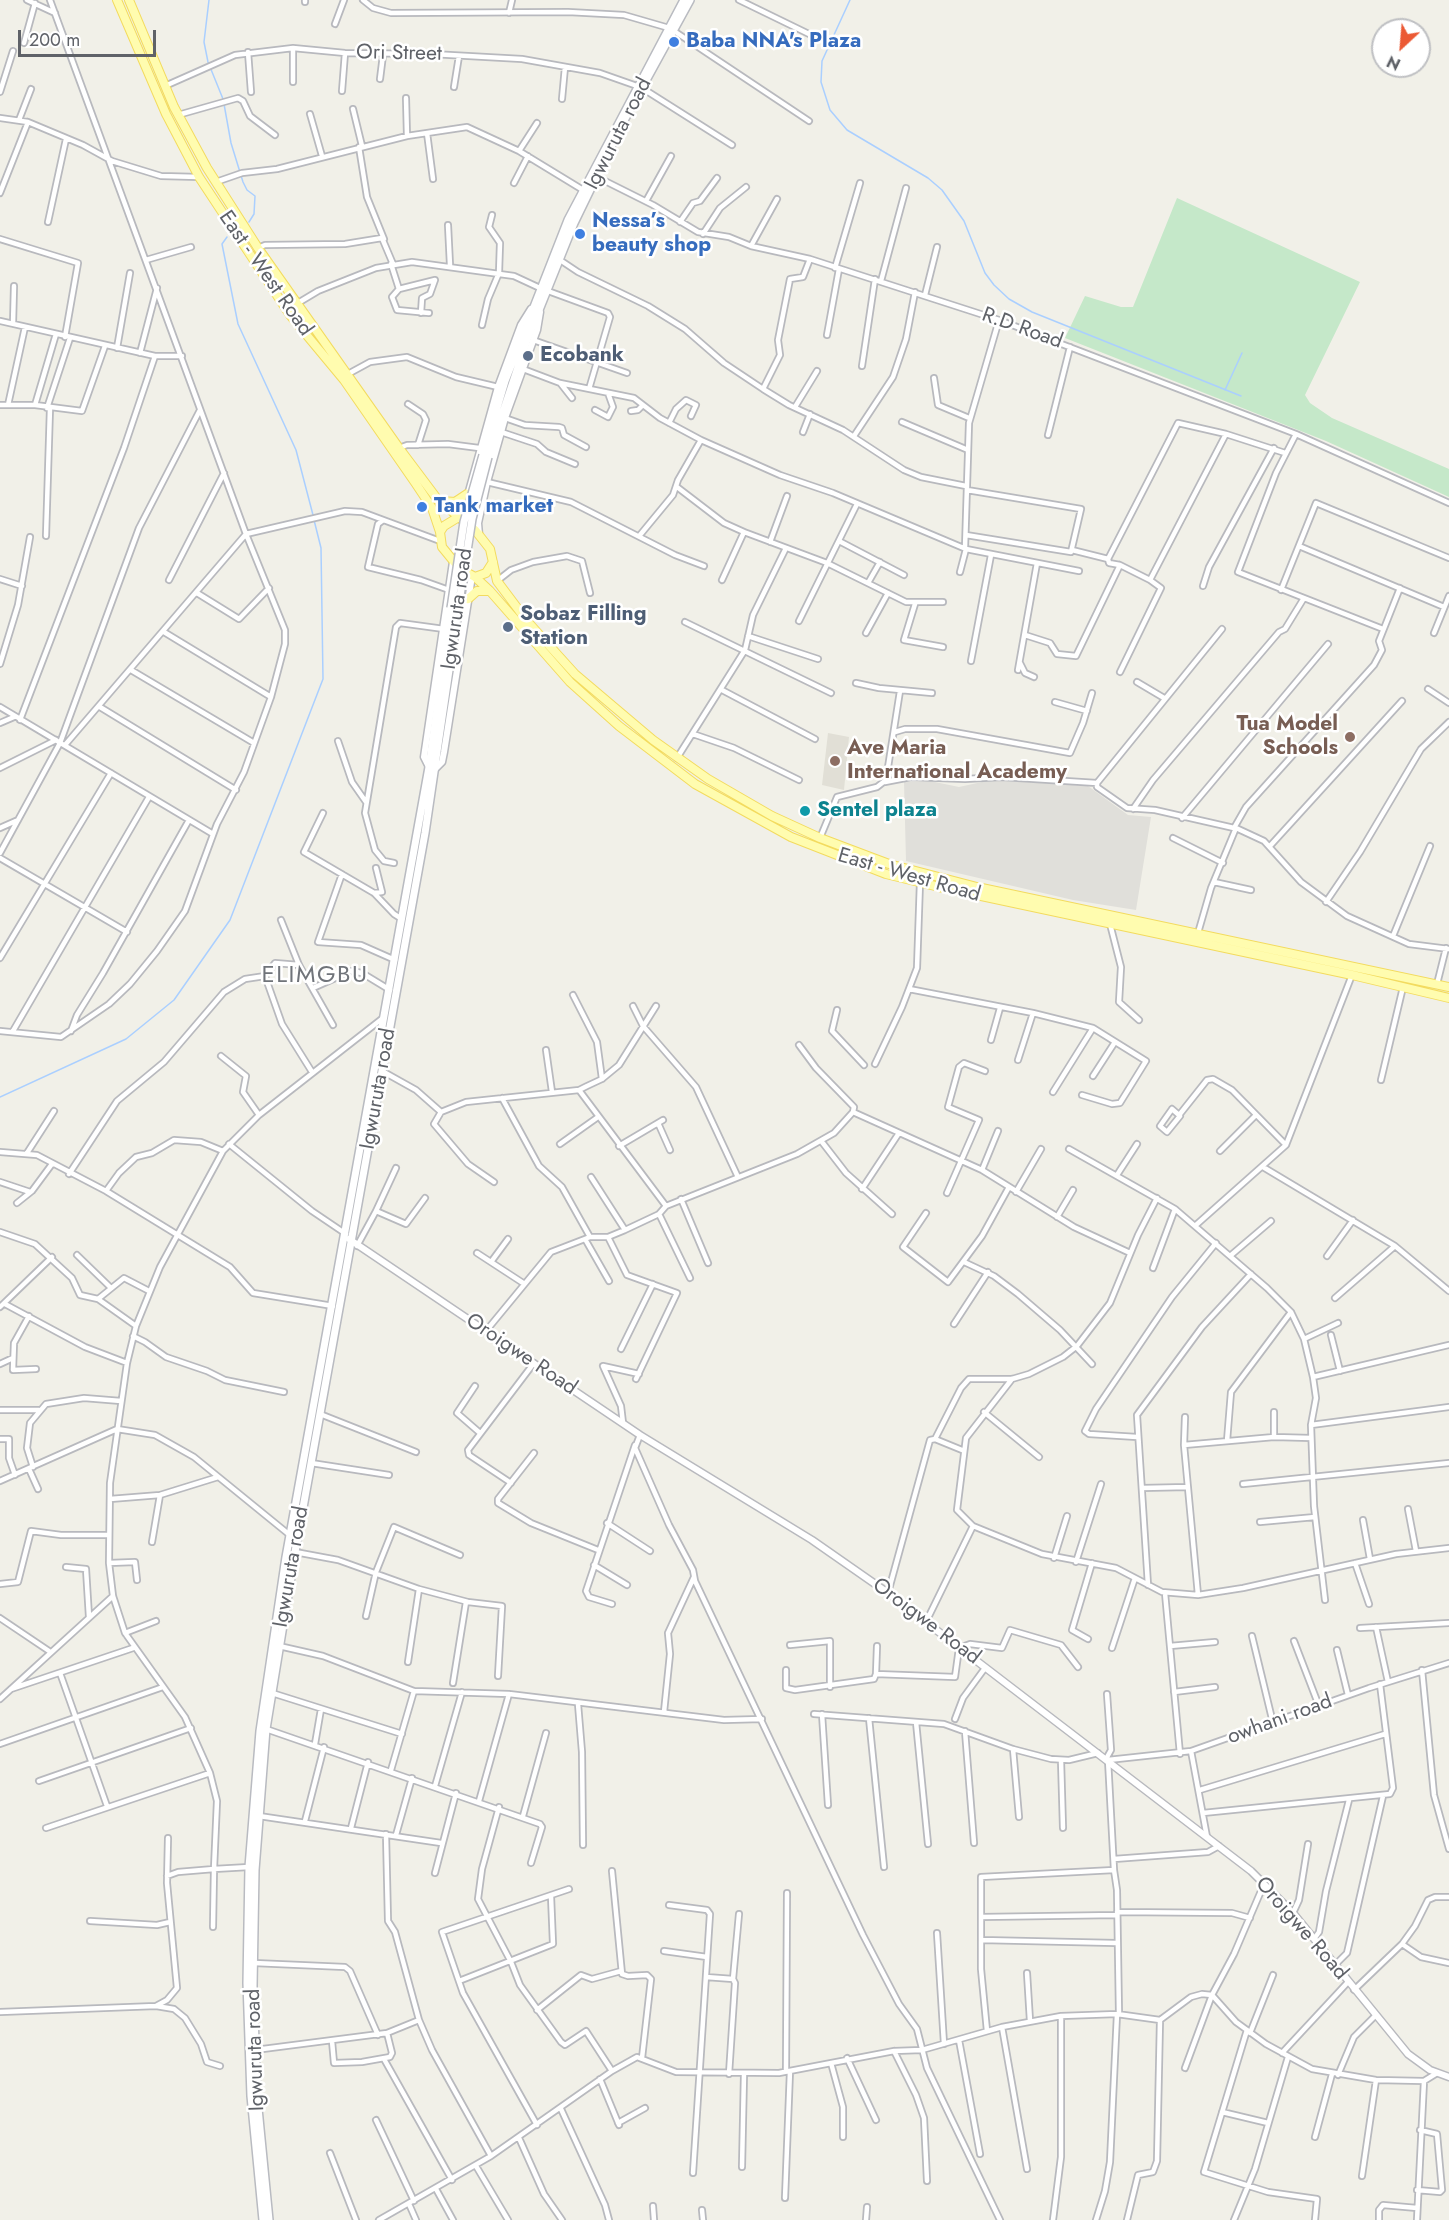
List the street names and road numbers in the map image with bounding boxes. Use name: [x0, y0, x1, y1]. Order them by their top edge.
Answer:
street label: Ori Street: [356, 41, 442, 67]
street label: Igwuruta road: [580, 74, 658, 194]
street label: East - West Road: [212, 206, 318, 342]
street label: R.D Road: [978, 303, 1066, 355]
street label: Igwuruta road: [437, 547, 479, 671]
street label: East - West Road: [835, 844, 983, 908]
street label: Igwuruta road: [356, 1026, 402, 1152]
street label: Oroigwe Road: [461, 1309, 581, 1401]
street label: Igwuruta road: [269, 1504, 315, 1630]
street label: Oroigwe Road: [867, 1573, 985, 1671]
street label: owhani road: [1224, 1689, 1336, 1751]
street label: Oroigwe Road: [1249, 1872, 1353, 1986]
street label: Igwuruta road: [241, 1988, 271, 2112]

